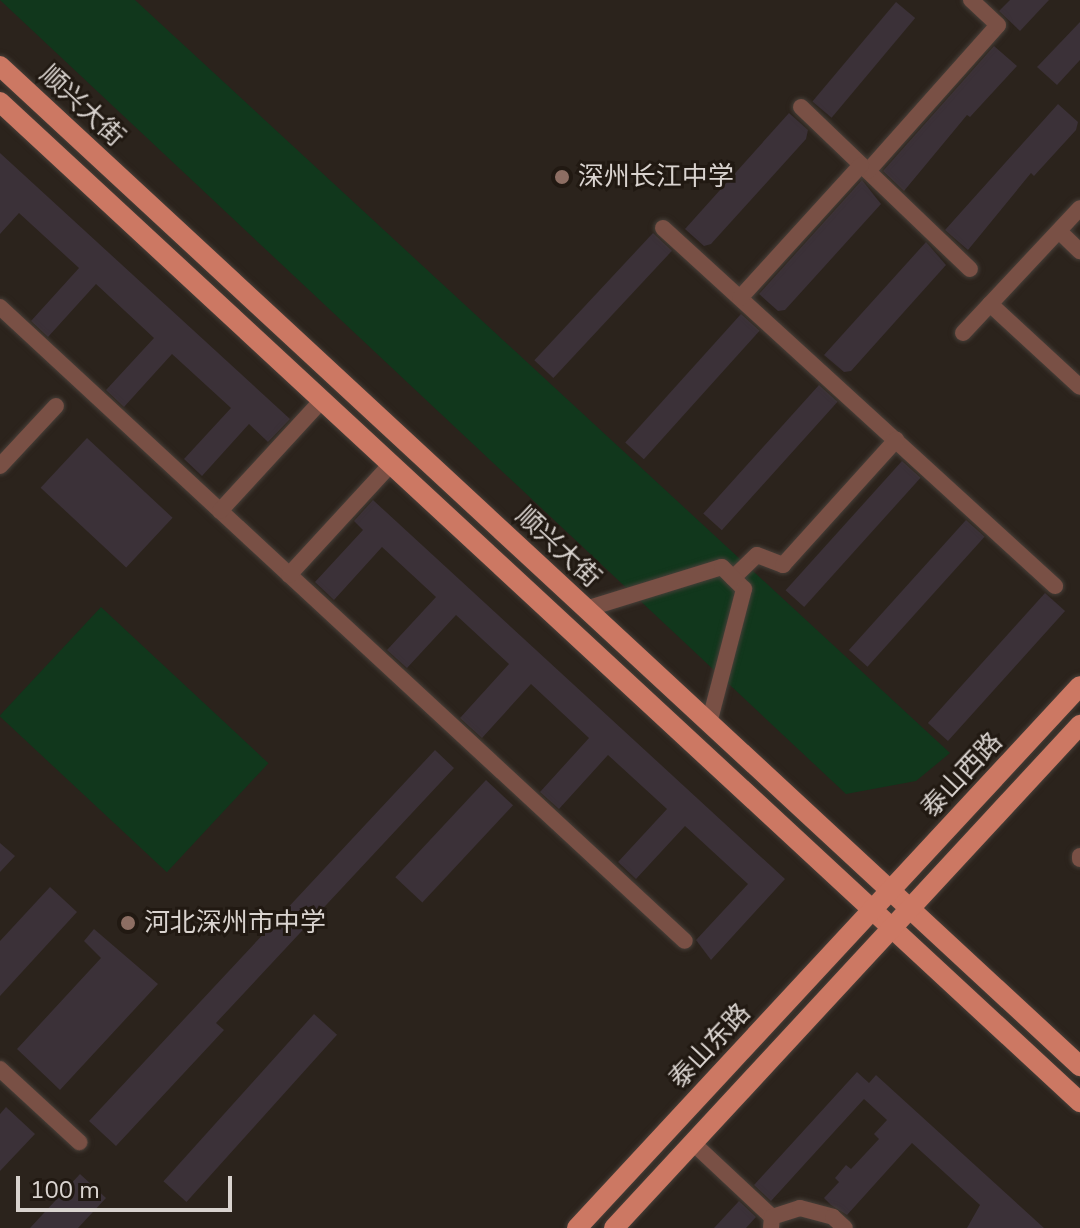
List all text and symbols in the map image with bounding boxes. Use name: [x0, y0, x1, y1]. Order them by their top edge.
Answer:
street label: 顺兴大街: [33, 59, 131, 153]
place label: 深州长江中学: [578, 161, 734, 193]
marker: 深州长江中学: [553, 168, 571, 186]
street label: 顺兴大街: [509, 500, 607, 594]
street label: 泰山西路: [915, 726, 1009, 824]
place label: 河北深州市中学: [144, 907, 326, 939]
marker: 河北深州市中学: [119, 914, 137, 932]
street label: 泰山东路: [663, 997, 757, 1095]
scale bar: [20, 1160, 236, 1210]
text: 100 m: [30, 1174, 100, 1206]

